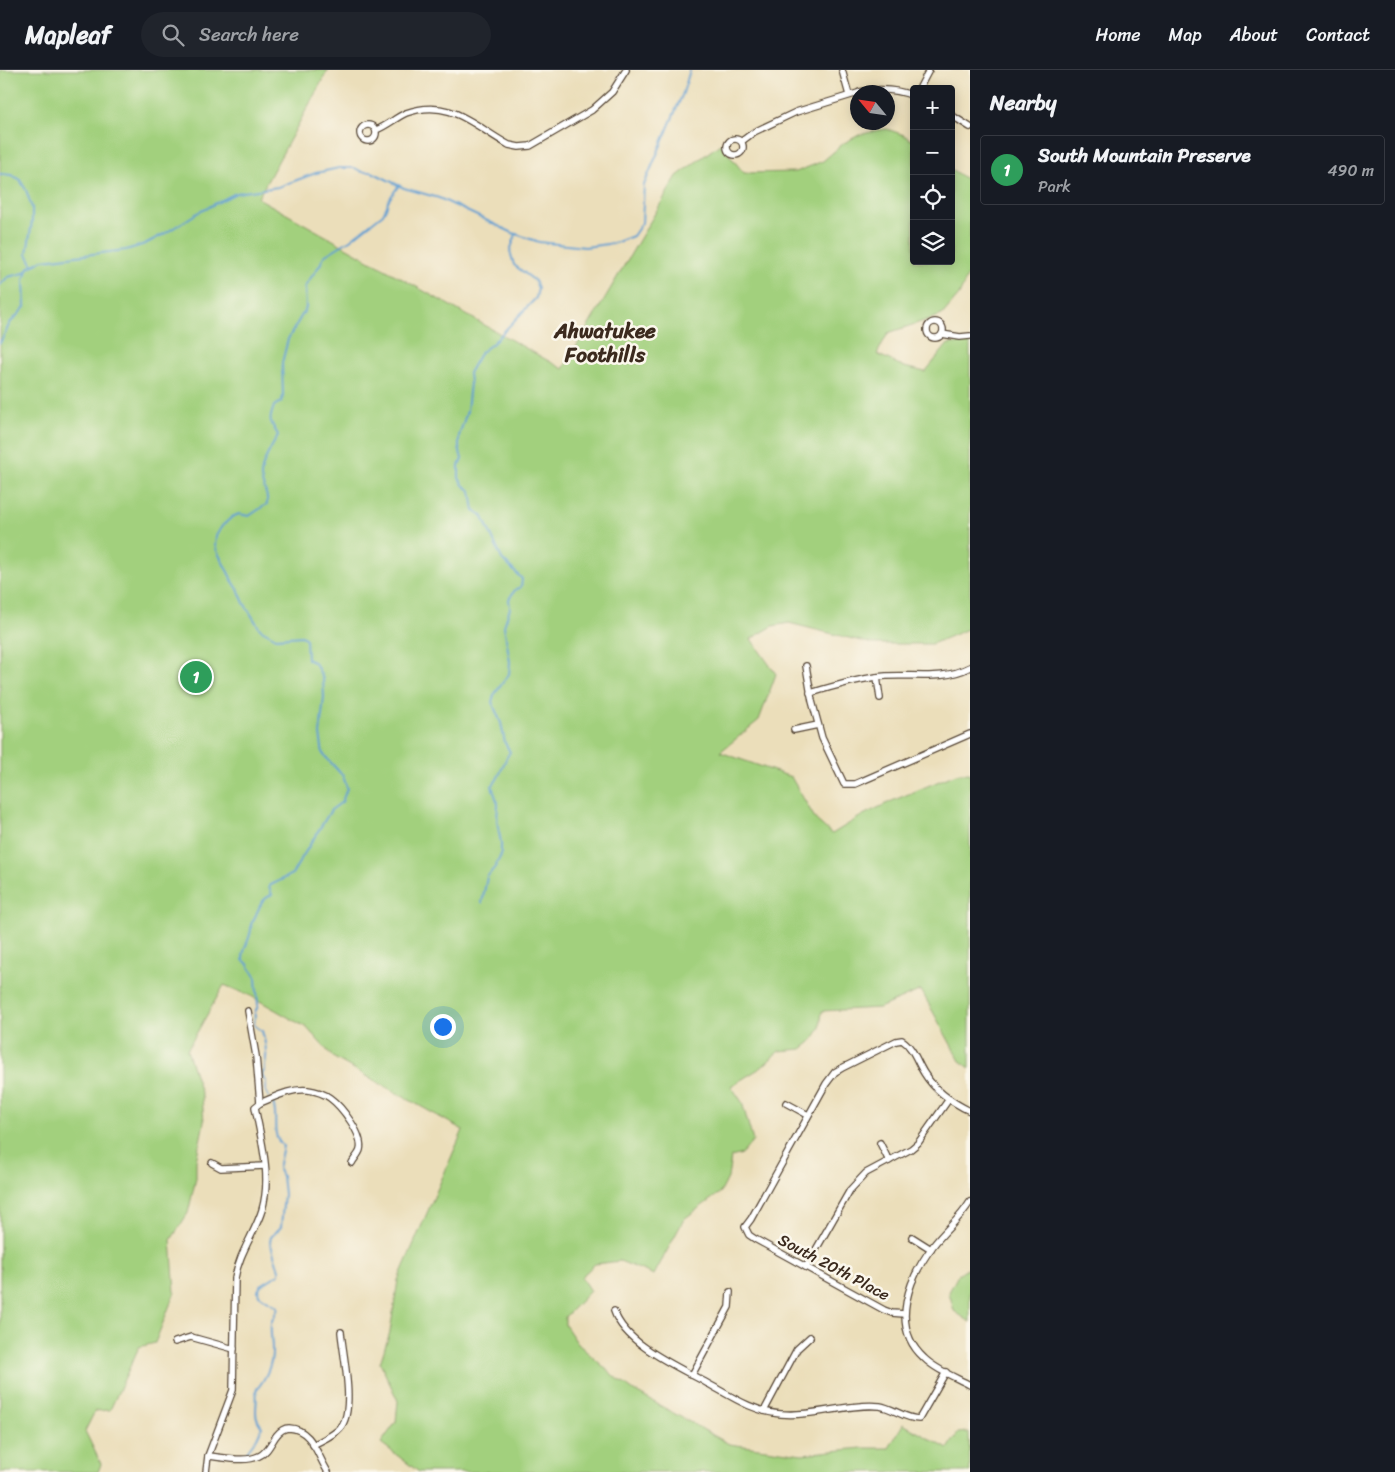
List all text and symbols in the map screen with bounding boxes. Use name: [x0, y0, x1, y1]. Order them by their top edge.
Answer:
search box: [141, 12, 491, 57]
text: Mapleaf: [25, 14, 111, 56]
text: Search here: [199, 18, 299, 51]
text: Home: [1096, 19, 1141, 51]
text: Map: [1169, 19, 1202, 51]
text: About: [1230, 19, 1278, 51]
text: Contact: [1306, 19, 1370, 51]
icon: search: [159, 21, 187, 49]
text: Nearby: [990, 84, 1056, 122]
north arrow: [850, 85, 895, 130]
map controls: [910, 85, 955, 265]
button: +: [910, 85, 955, 130]
button: −: [910, 130, 955, 175]
text: South Mountain Preserve: [1038, 139, 1251, 172]
text: 1: [1004, 156, 1010, 185]
text: 490 m: [1328, 156, 1374, 185]
text: Park: [1038, 172, 1071, 201]
button: locate: [910, 175, 955, 220]
button: layers: [910, 220, 955, 265]
district label: Ahwatukee Foothills: [553, 312, 656, 374]
pin: 1: [180, 658, 212, 696]
your location: [430, 1014, 456, 1040]
street label: South 20th Place: [773, 1225, 895, 1309]

